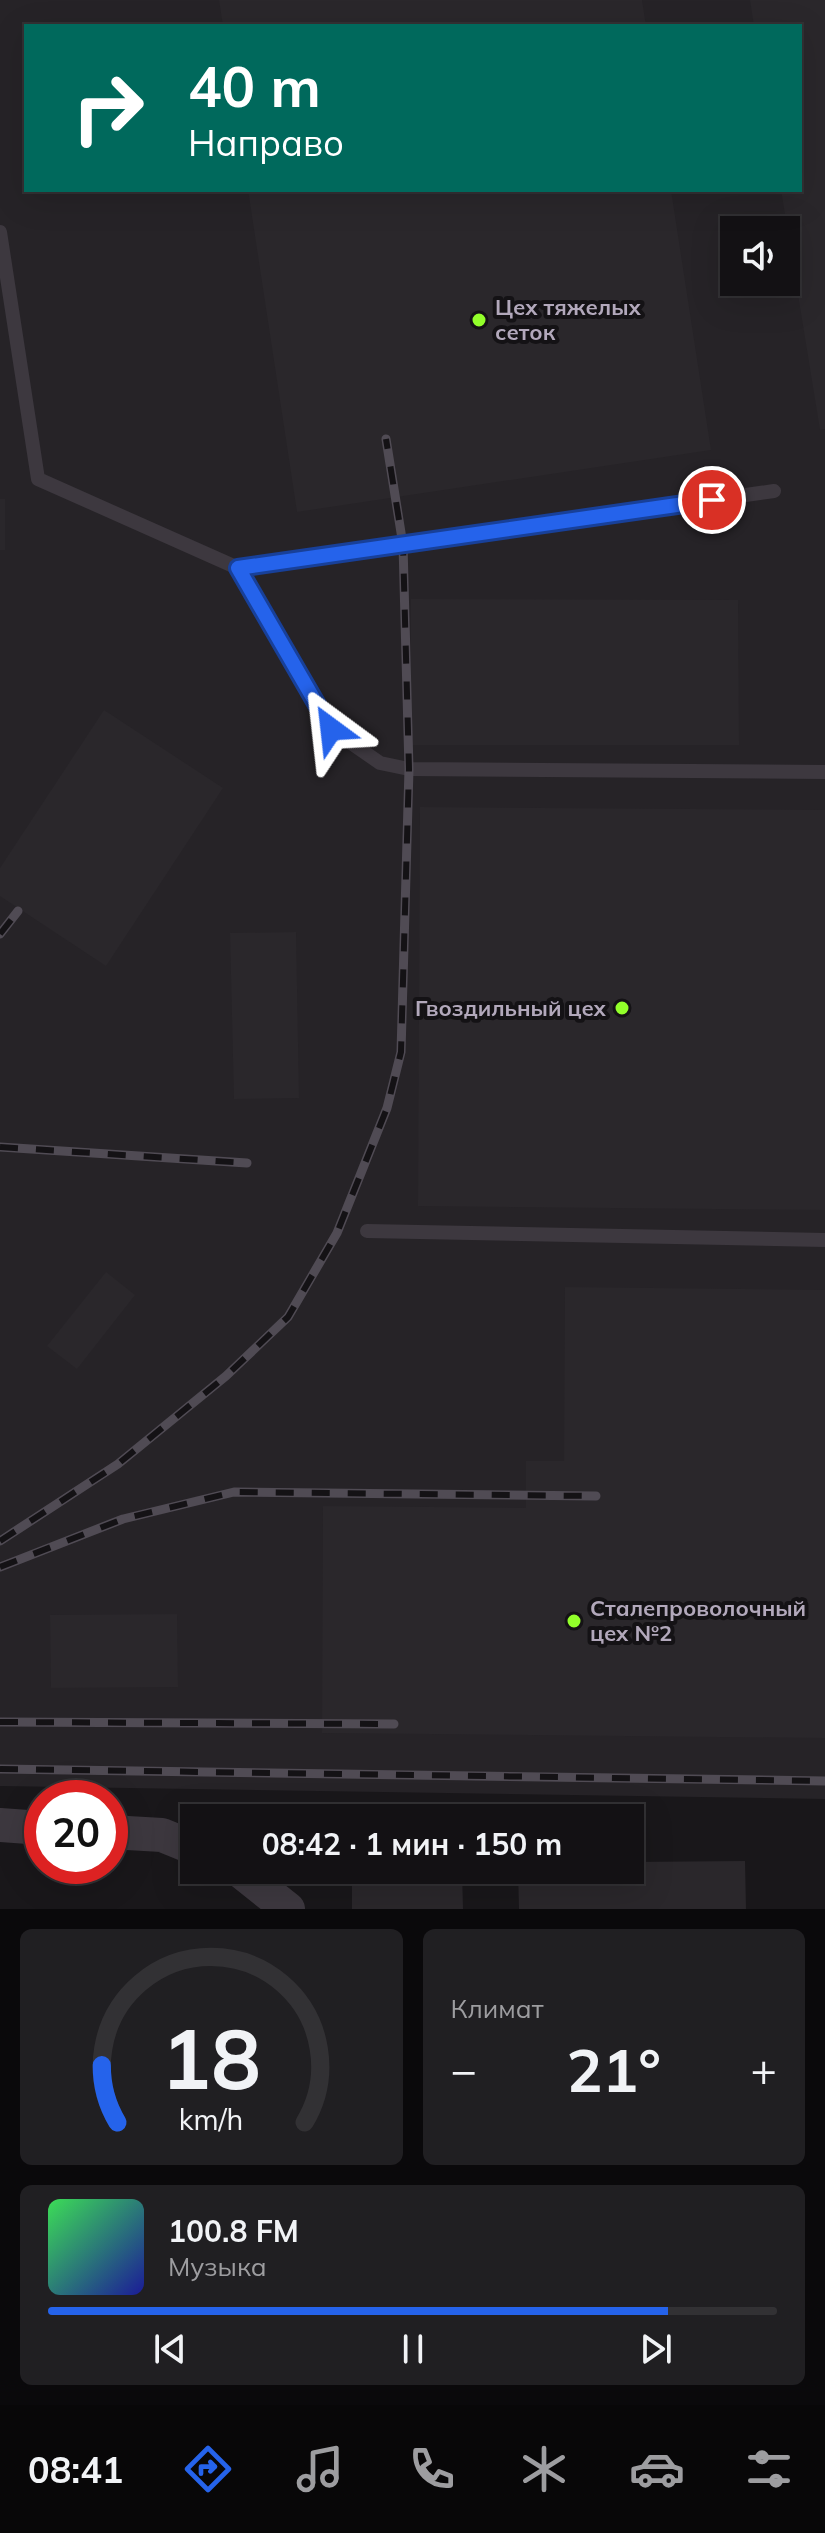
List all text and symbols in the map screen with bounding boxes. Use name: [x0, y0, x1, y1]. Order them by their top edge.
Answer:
text: 40 m: [188, 51, 321, 121]
icon: right: [56, 56, 160, 160]
text: Направо: [188, 120, 344, 165]
map controls: [720, 216, 800, 296]
button: sound: [720, 216, 800, 296]
place label: Цех тяжелых сеток: [495, 293, 642, 346]
marker: Цех тяжелых сеток: [470, 311, 488, 329]
pin: [678, 466, 746, 534]
icon: arrive: [690, 478, 734, 522]
position arrow: [289, 687, 373, 771]
place label: Гвоздильный цех: [415, 994, 607, 1022]
marker: Гвоздильный цех: [613, 999, 631, 1017]
place label: Сталепроволочный цех №2: [590, 1594, 806, 1647]
marker: Сталепроволочный цех №2: [565, 1612, 583, 1630]
speed limit sign: 20: [24, 1780, 128, 1884]
text: 08:42 · 1 мин · 150 m: [262, 1825, 562, 1863]
text: Климат: [451, 1992, 544, 2025]
text: 18: [161, 2005, 261, 2110]
text: 21°: [566, 2032, 661, 2107]
text: −: [451, 2042, 477, 2097]
text: +: [751, 2042, 777, 2097]
text: km/h: [179, 2101, 244, 2137]
text: 100.8 FM: [168, 2212, 299, 2250]
text: Музыка: [168, 2250, 267, 2283]
icon: previous: [148, 2327, 192, 2371]
icon: pause: [391, 2327, 435, 2371]
icon: next: [634, 2327, 678, 2371]
icon: directions: [180, 2441, 236, 2497]
icon: music: [292, 2441, 348, 2497]
icon: phone: [404, 2441, 460, 2497]
icon: climate: [516, 2441, 572, 2497]
icon: car: [629, 2441, 685, 2497]
icon: filters: [741, 2441, 797, 2497]
text: 08:41: [28, 2447, 123, 2492]

